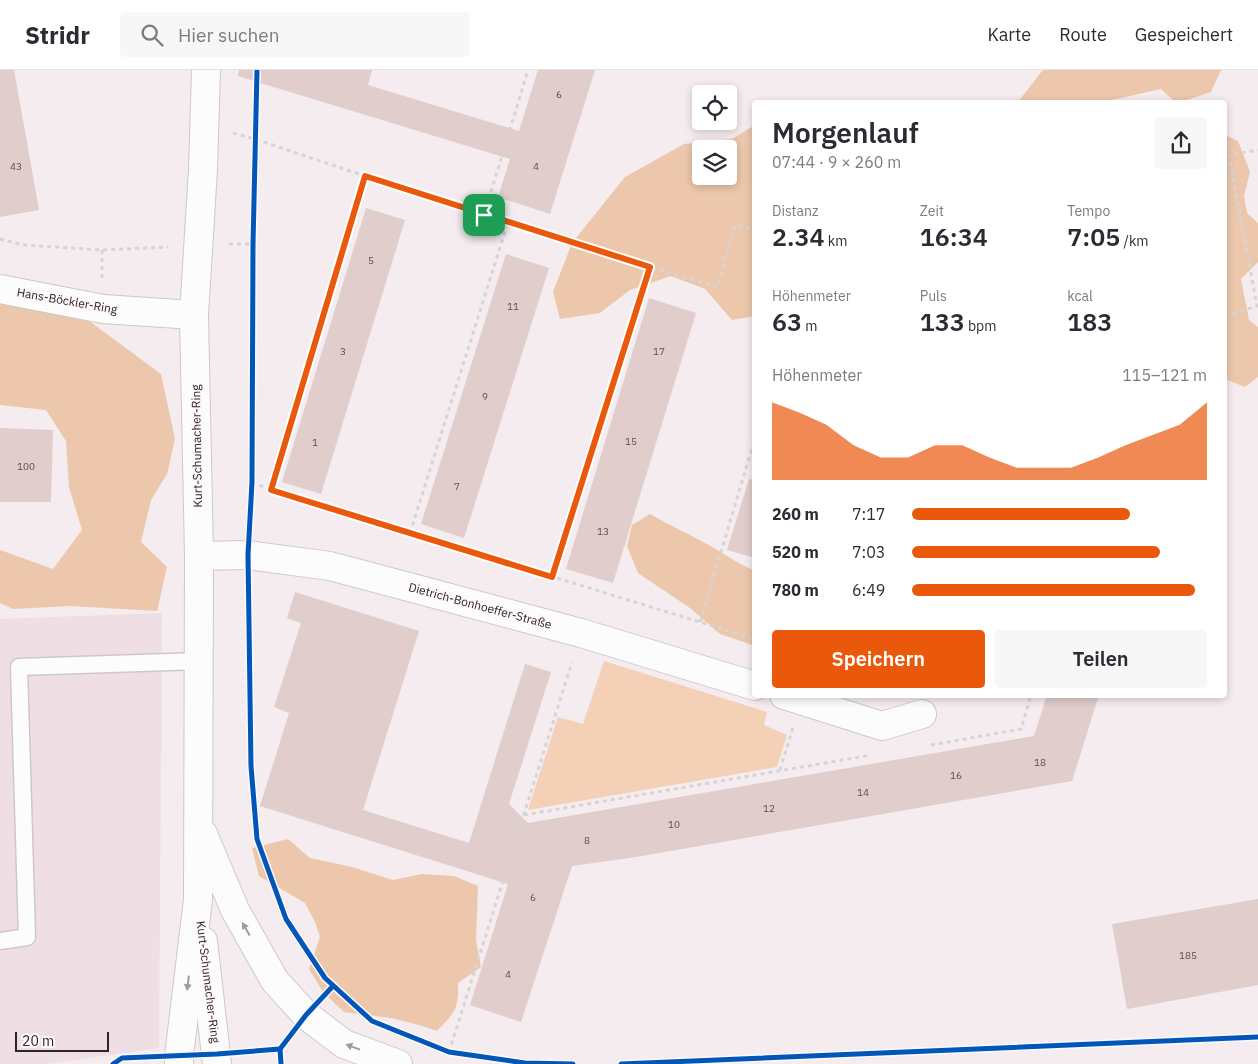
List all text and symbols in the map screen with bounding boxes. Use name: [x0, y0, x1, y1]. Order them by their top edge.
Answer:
search box: [120, 12, 470, 57]
text: Stridr: [25, 19, 90, 51]
icon: search: [138, 21, 166, 49]
text: Hier suchen: [178, 23, 280, 47]
text: Karte: [988, 23, 1031, 46]
text: Route: [1059, 23, 1107, 46]
text: Gespeichert: [1135, 23, 1233, 46]
map controls: [692, 85, 737, 185]
button: locate: [692, 85, 737, 130]
house number: 6: [556, 88, 562, 101]
text: Morgenlauf: [772, 114, 919, 151]
button: share: [1155, 117, 1207, 169]
button: layers: [692, 140, 737, 185]
text: 07:44 · 9 × 260 m: [772, 152, 901, 172]
house number: 43: [10, 160, 22, 173]
house number: 4: [533, 160, 539, 173]
pin: [463, 194, 505, 236]
icon: arrive: [470, 201, 498, 229]
text: Distanz: [772, 202, 818, 220]
text: Zeit: [920, 202, 944, 220]
text: Tempo: [1067, 202, 1110, 220]
text: 2.34: [772, 220, 824, 253]
text: 16:34: [920, 220, 988, 253]
text: 7:05: [1067, 220, 1120, 253]
text: km: [824, 232, 847, 250]
text: /km: [1120, 232, 1149, 250]
house number: 5: [368, 254, 374, 267]
street label: Hans-Böckler-Ring: [16, 284, 119, 317]
text: Höhenmeter: [772, 287, 851, 305]
text: Puls: [920, 287, 947, 305]
text: kcal: [1067, 287, 1093, 305]
house number: 11: [507, 300, 519, 313]
text: 63: [772, 305, 802, 338]
text: 133: [920, 305, 965, 338]
text: 183: [1067, 305, 1112, 338]
text: m: [802, 317, 818, 335]
text: bpm: [965, 317, 996, 335]
house number: 3: [340, 345, 346, 358]
house number: 17: [653, 345, 665, 358]
text: Höhenmeter: [772, 365, 862, 385]
text: 115–121 m: [1122, 365, 1207, 385]
street label: Kurt-Schumacher-Ring: [188, 384, 205, 508]
house number: 9: [482, 390, 488, 403]
house number: 15: [625, 435, 637, 448]
house number: 1: [312, 436, 318, 449]
house number: 100: [17, 460, 35, 473]
house number: 7: [454, 480, 460, 493]
text: 260 m: [772, 504, 819, 524]
text: 7:17: [852, 504, 885, 524]
house number: 13: [597, 525, 609, 538]
text: 520 m: [772, 542, 819, 562]
text: 7:03: [852, 542, 885, 562]
street label: Dietrich-Bonhoeffer-Straße: [407, 579, 554, 632]
text: 780 m: [772, 580, 819, 600]
text: 6:49: [852, 580, 885, 600]
button: Speichern: [772, 630, 985, 688]
button: Teilen: [995, 630, 1207, 688]
house number: 18: [1034, 756, 1046, 769]
house number: 16: [950, 769, 962, 782]
house number: 14: [857, 786, 869, 799]
house number: 12: [763, 802, 775, 815]
house number: 10: [668, 818, 680, 831]
house number: 8: [584, 834, 590, 847]
house number: 6: [530, 891, 536, 904]
street label: Kurt-Schumacher-Ring: [194, 920, 224, 1045]
one-way arrow: [241, 923, 250, 936]
house number: 185: [1179, 949, 1197, 962]
house number: 4: [505, 968, 511, 981]
one-way arrow: [184, 976, 192, 992]
scale bar: [15, 1029, 109, 1052]
text: 20 m: [22, 1032, 54, 1050]
one-way arrow: [345, 1043, 360, 1050]

